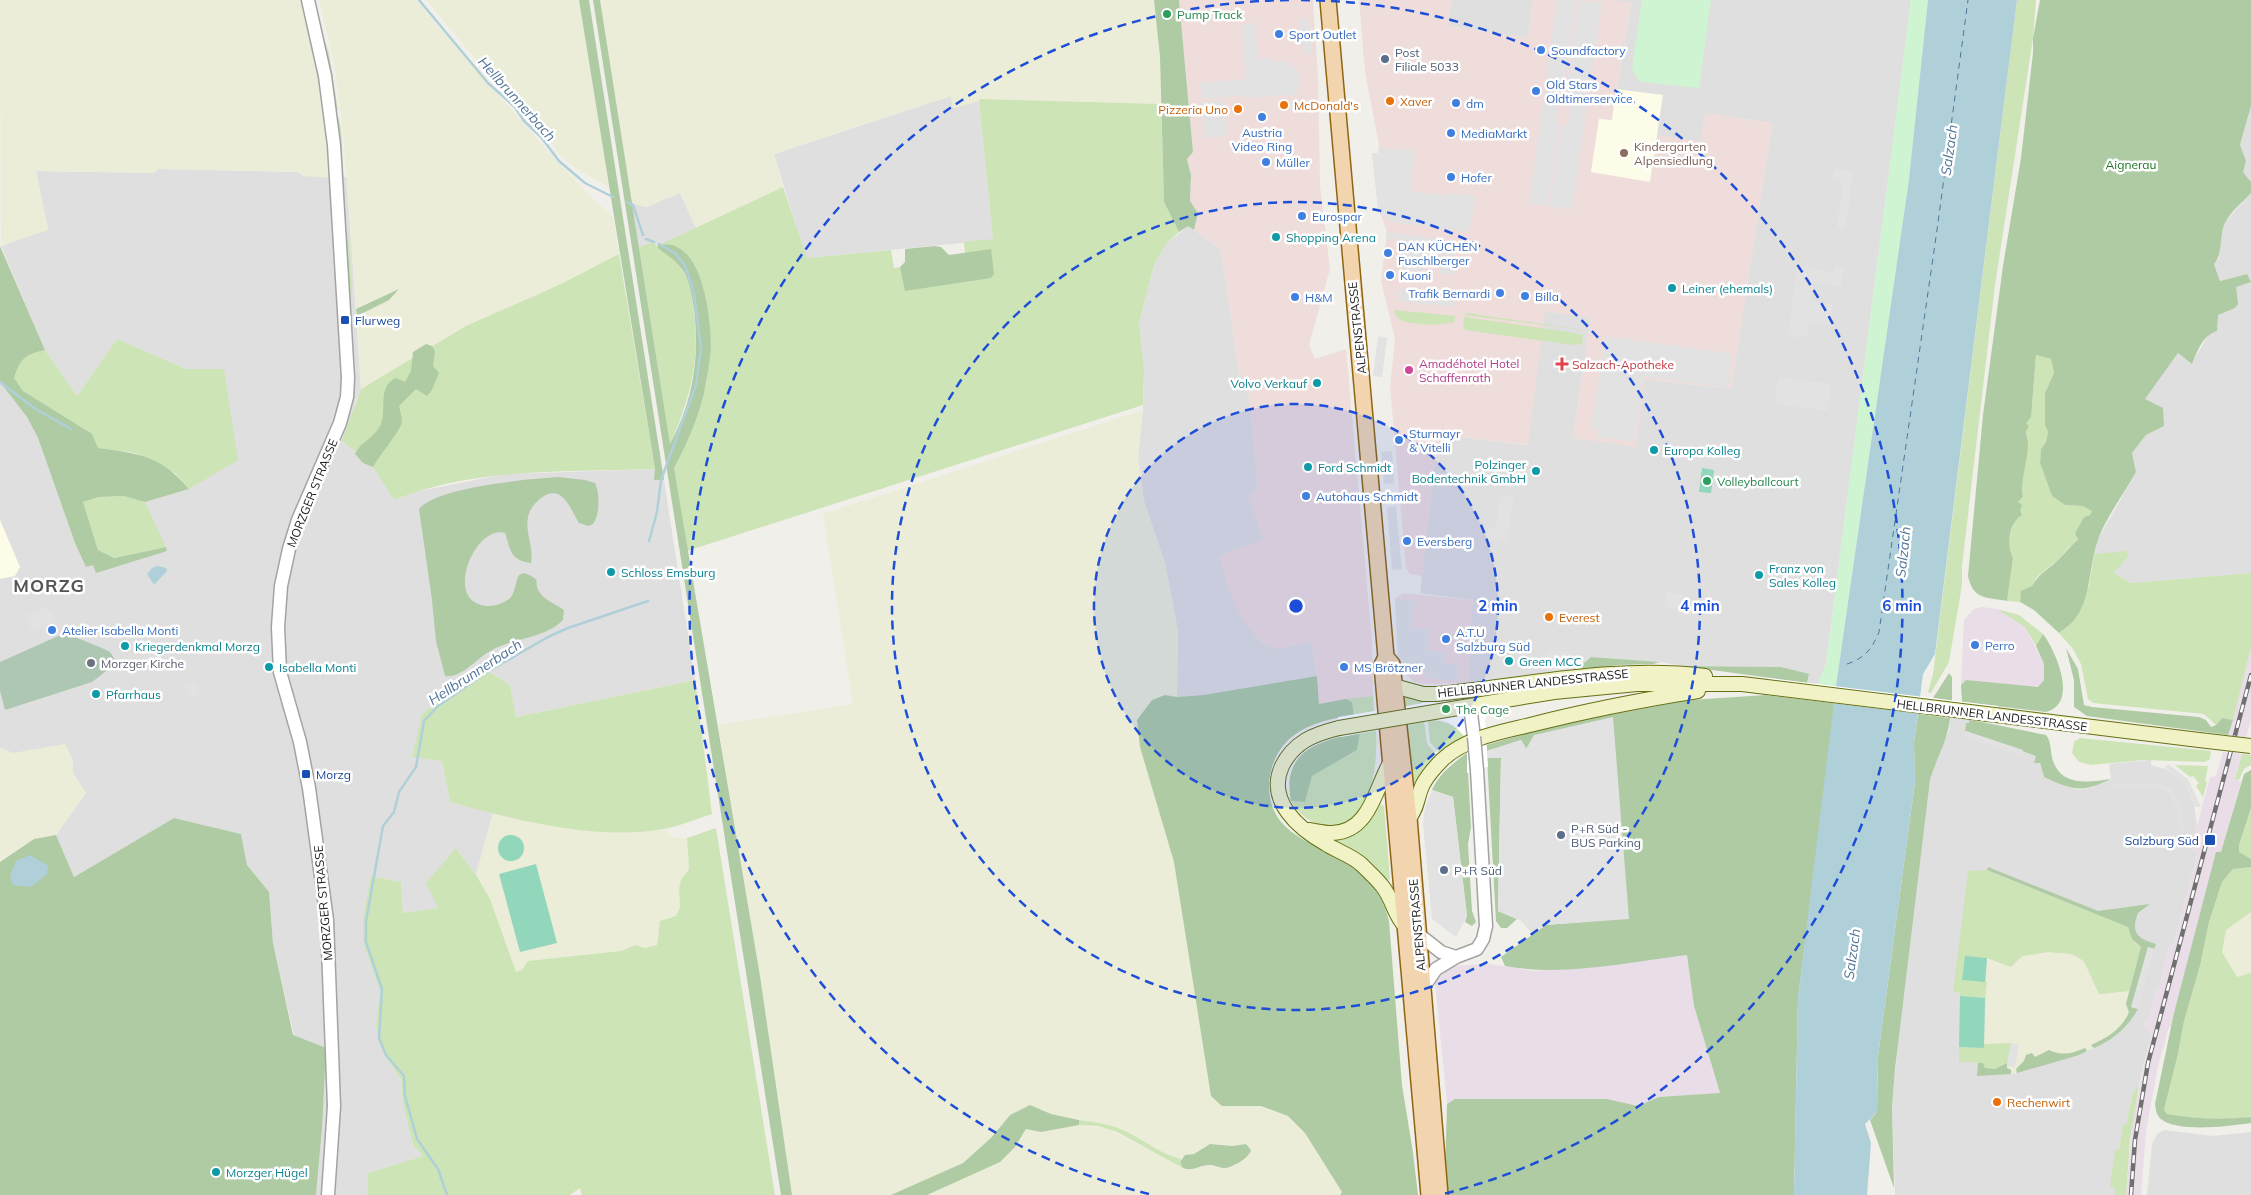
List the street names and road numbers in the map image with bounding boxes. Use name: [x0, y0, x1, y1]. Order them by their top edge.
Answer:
street label: ALPENSTRASSE: [1345, 281, 1369, 375]
street label: MORZGER STRASSE: [283, 437, 341, 549]
street label: HELLBRUNNER LANDESSTRASSE: [1437, 666, 1629, 700]
street label: HELLBRUNNER LANDESSTRASSE: [1896, 696, 2088, 734]
street label: MORZGER STRASSE: [310, 845, 336, 961]
street label: ALPENSTRASSE: [1405, 878, 1429, 972]

